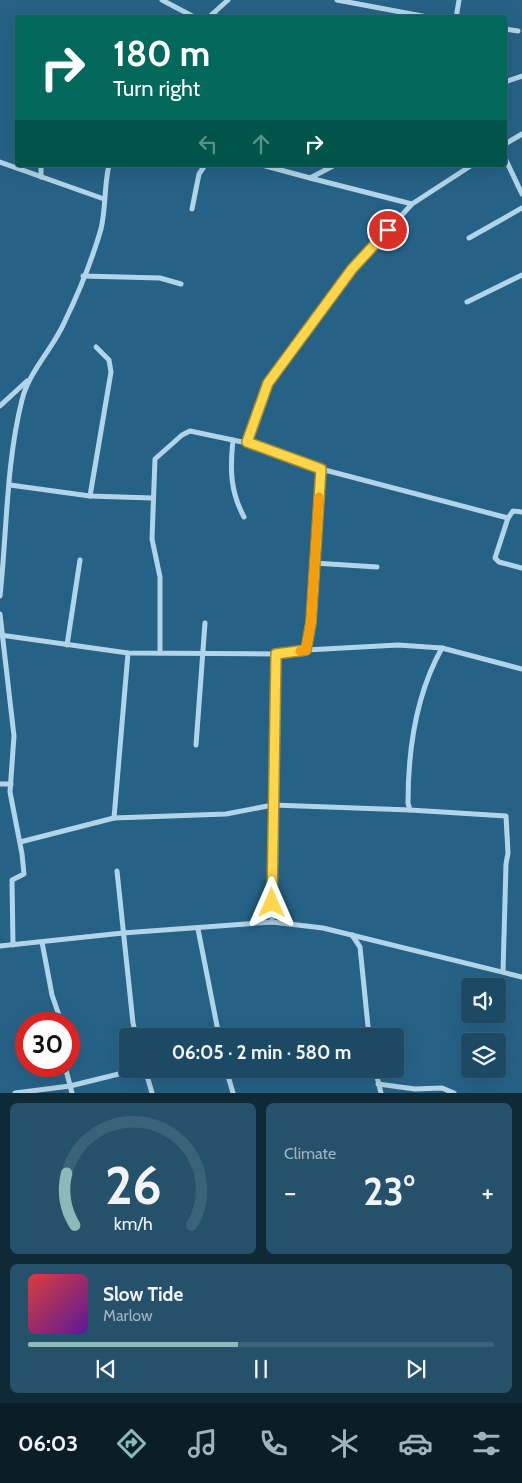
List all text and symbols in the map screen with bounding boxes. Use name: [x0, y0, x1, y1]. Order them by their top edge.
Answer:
text: 180 m: [113, 32, 210, 75]
icon: right: [30, 35, 95, 100]
text: Turn right: [113, 75, 200, 102]
icon: left: [194, 130, 222, 158]
icon: ahead: [247, 130, 275, 158]
icon: right: [300, 130, 328, 158]
pin: [367, 209, 409, 251]
icon: arrive: [374, 216, 402, 244]
position arrow: [245, 876, 297, 928]
map controls: [461, 978, 506, 1078]
button: sound: [461, 978, 506, 1023]
speed limit sign: 30: [15, 1012, 80, 1077]
button: layers: [461, 1033, 506, 1078]
text: 06:05 · 2 min · 580 m: [172, 1041, 351, 1064]
text: Climate: [284, 1144, 336, 1163]
text: 26: [105, 1154, 161, 1217]
text: 23°: [363, 1168, 415, 1215]
text: −: [284, 1175, 296, 1209]
text: +: [482, 1175, 494, 1209]
text: km/h: [113, 1213, 153, 1234]
text: Slow Tide: [103, 1283, 183, 1306]
text: Marlow: [103, 1306, 153, 1325]
icon: previous: [92, 1355, 120, 1383]
icon: pause: [247, 1355, 275, 1383]
icon: next: [402, 1355, 430, 1383]
icon: directions: [114, 1426, 149, 1461]
icon: music: [185, 1426, 220, 1461]
icon: phone: [256, 1426, 291, 1461]
icon: climate: [327, 1426, 362, 1461]
icon: car: [398, 1426, 433, 1461]
icon: filters: [469, 1426, 504, 1461]
text: 06:03: [18, 1430, 78, 1457]

